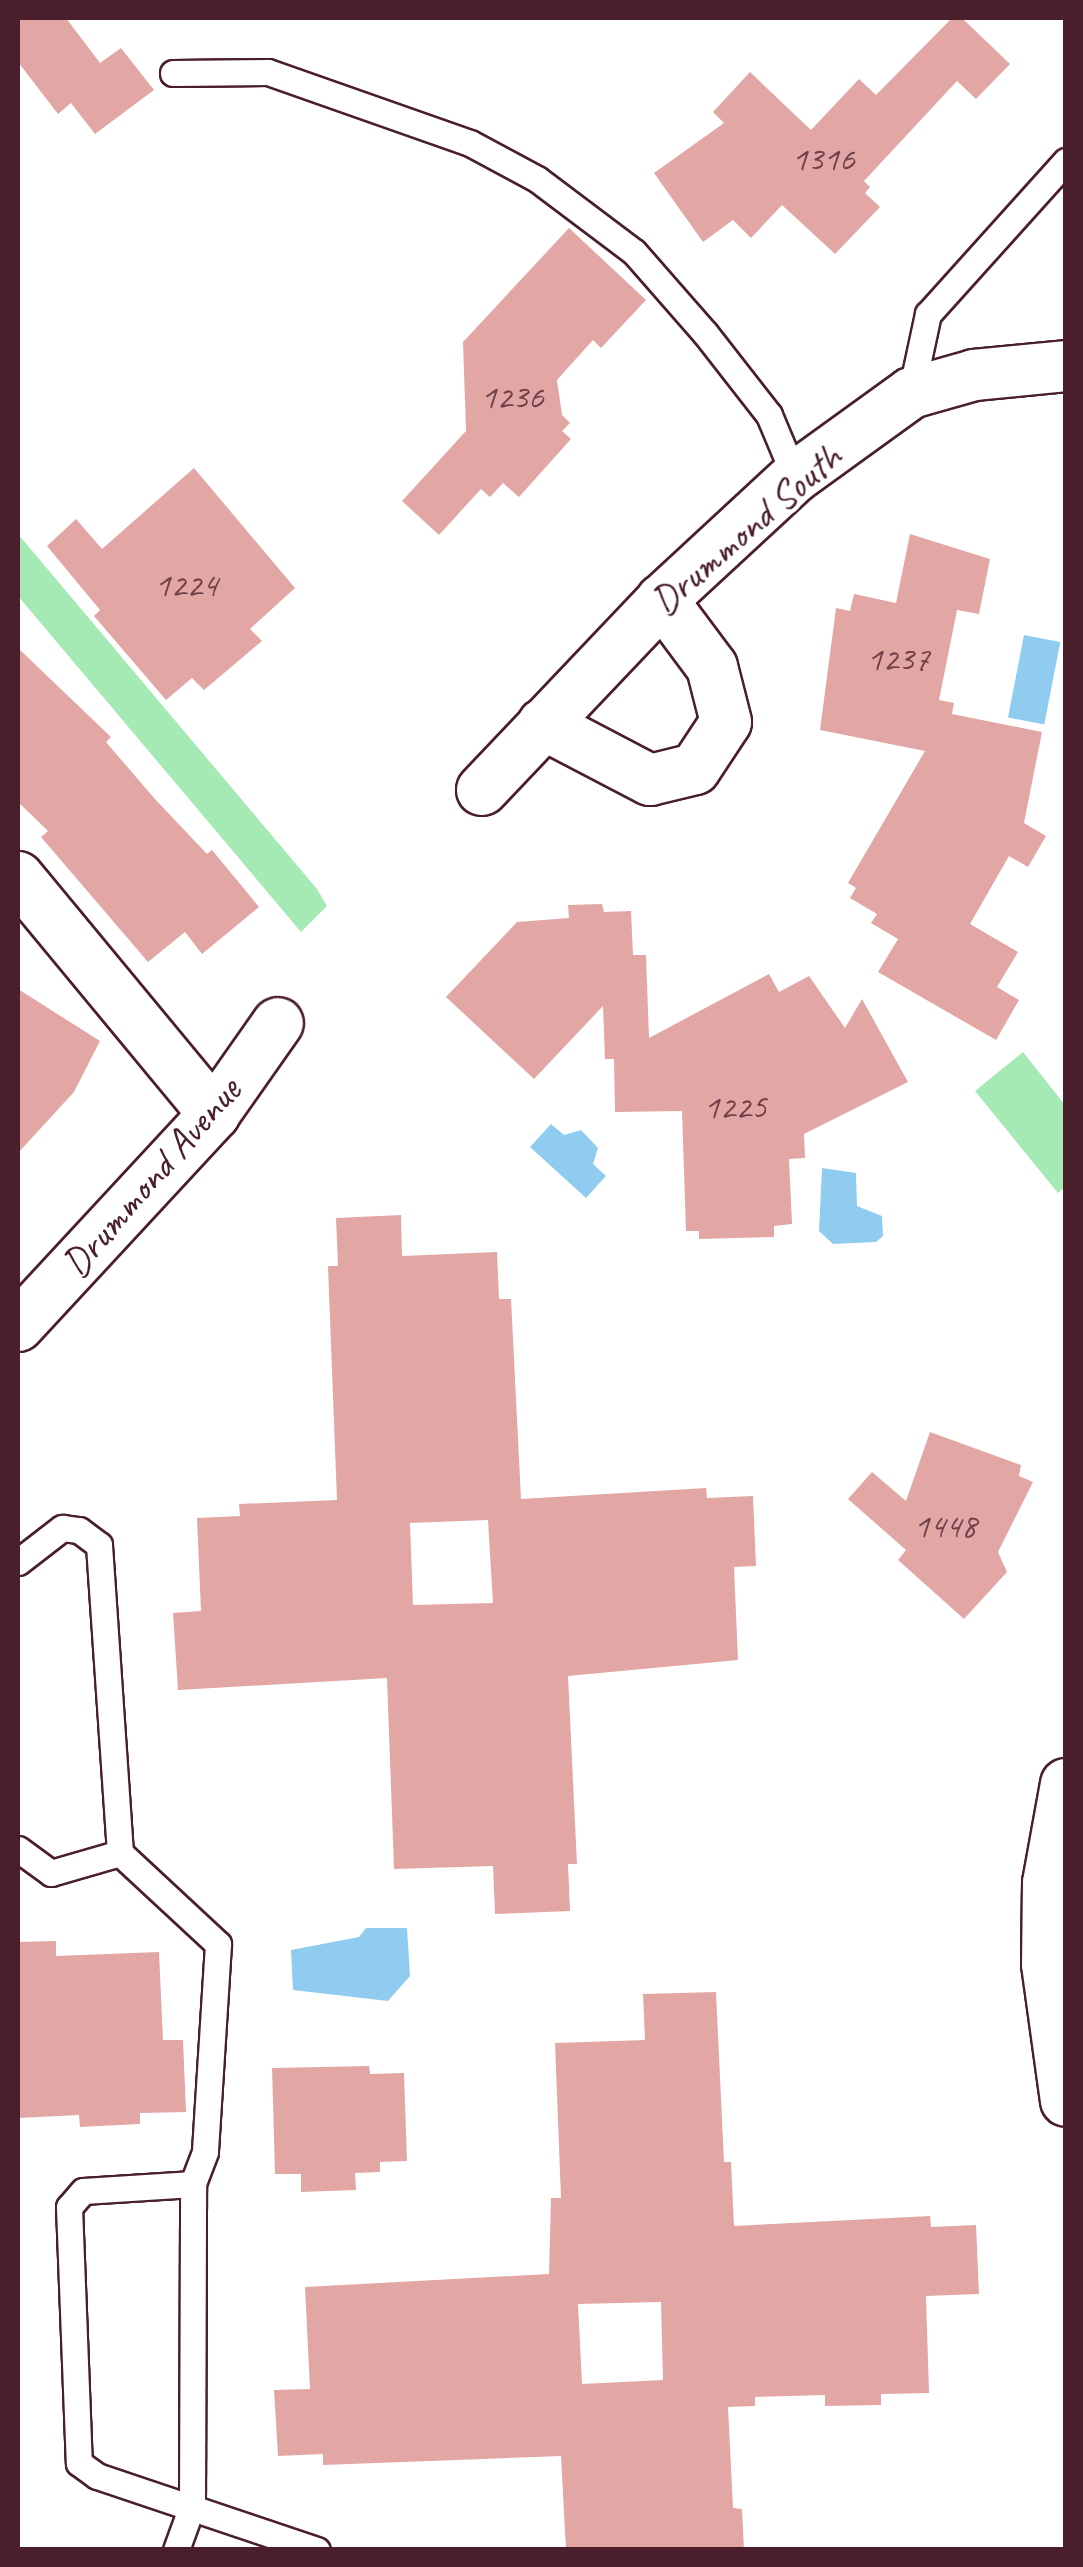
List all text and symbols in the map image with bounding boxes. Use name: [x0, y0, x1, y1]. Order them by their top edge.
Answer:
house number: 1316: [792, 138, 854, 180]
house number: 1236: [481, 376, 543, 418]
street label: Drummond South: [641, 433, 851, 625]
house number: 1224: [155, 564, 217, 606]
house number: 1237: [867, 638, 929, 680]
street label: Drummond Avenue: [51, 1067, 251, 1287]
house number: 1225: [704, 1086, 766, 1128]
house number: 1448: [914, 1505, 976, 1547]

